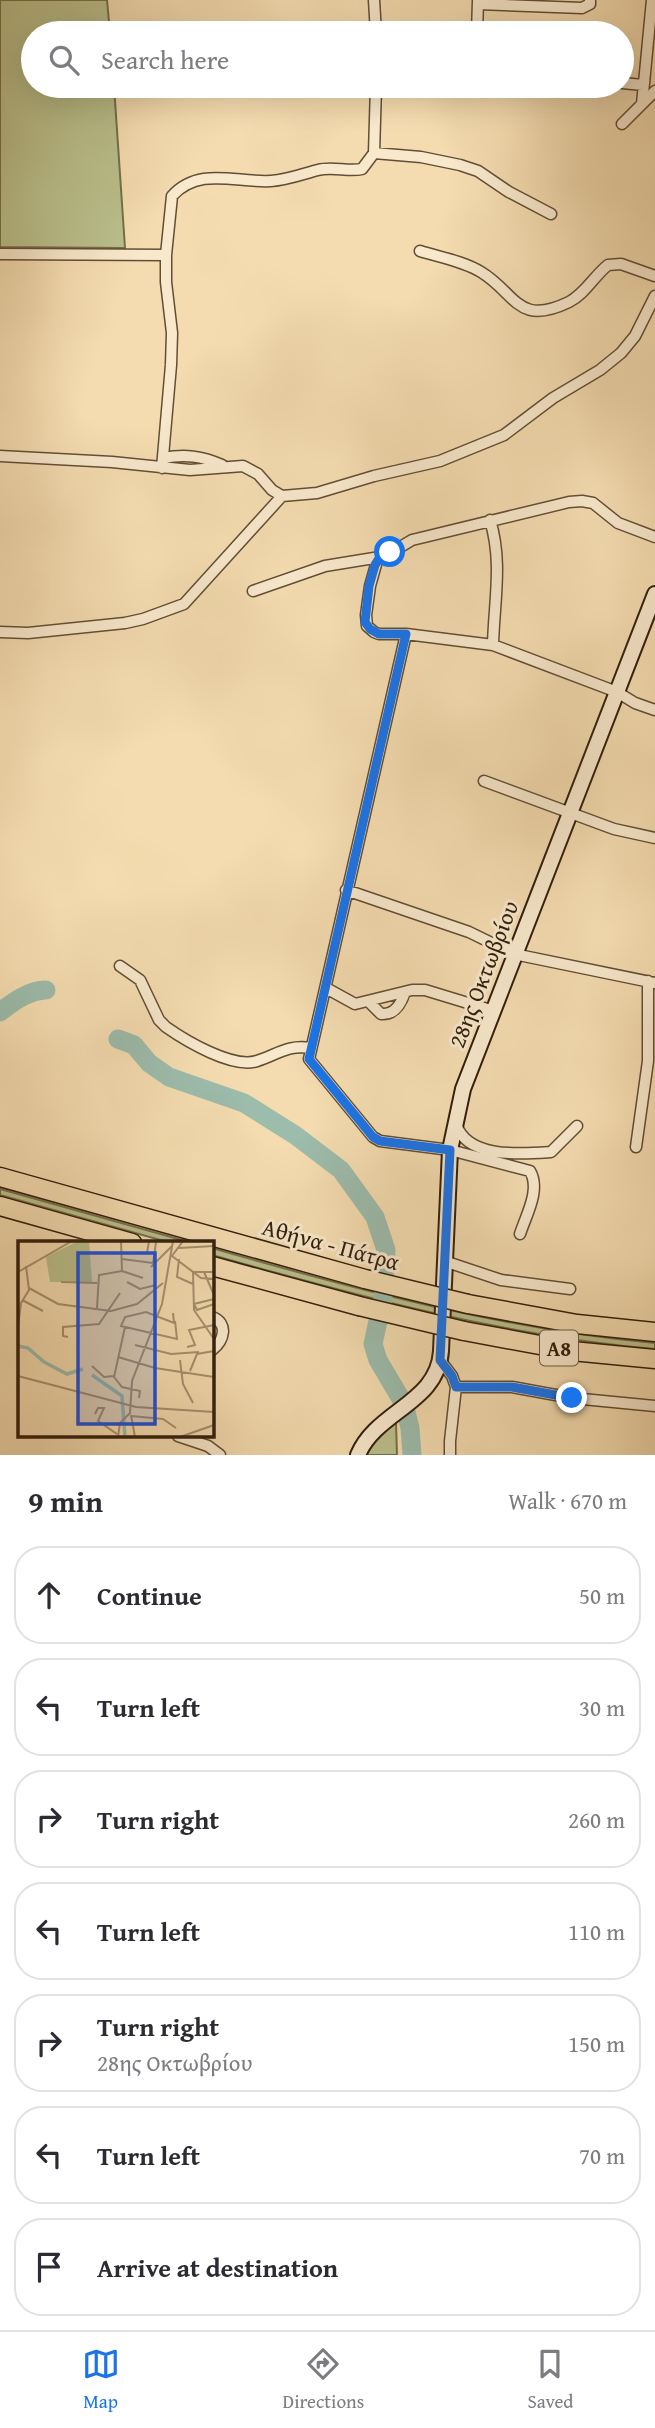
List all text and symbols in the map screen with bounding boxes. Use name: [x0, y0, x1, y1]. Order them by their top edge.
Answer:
search box: [21, 21, 634, 98]
text: Search here: [101, 40, 229, 79]
icon: search: [45, 41, 83, 79]
route start: [374, 536, 405, 567]
street label: 28ης Οκτωβρίου: [440, 896, 526, 1052]
street label: Αθήνα - Πάτρα: [259, 1210, 403, 1278]
inset map: [18, 1241, 214, 1437]
road number: Α8: [540, 1330, 578, 1366]
route end: [556, 1382, 587, 1413]
text: 9 min: [28, 1479, 103, 1523]
text: Walk · 670 m: [508, 1484, 627, 1517]
icon: ahead: [30, 1576, 68, 1614]
text: Continue: [97, 1576, 202, 1615]
text: 50 m: [579, 1579, 625, 1612]
icon: left: [30, 1688, 68, 1726]
text: Turn left: [97, 1688, 200, 1727]
text: 30 m: [579, 1691, 625, 1724]
icon: right: [30, 1800, 68, 1838]
text: Turn right: [97, 1800, 219, 1839]
text: 260 m: [568, 1803, 625, 1836]
icon: left: [30, 1912, 68, 1950]
text: Turn left: [97, 1912, 200, 1951]
text: 110 m: [568, 1915, 625, 1948]
text: Turn right: [97, 2007, 219, 2046]
icon: right: [30, 2024, 68, 2062]
text: 150 m: [568, 2027, 625, 2060]
text: 28ης Οκτωβρίου: [97, 2046, 252, 2079]
icon: left: [30, 2136, 68, 2174]
text: Turn left: [97, 2136, 200, 2175]
text: 70 m: [579, 2139, 625, 2172]
icon: arrive: [30, 2248, 68, 2286]
text: Arrive at destination: [97, 2248, 338, 2287]
tab: Map: [82, 2345, 120, 2415]
tab: Directions: [283, 2345, 364, 2415]
tab: Saved: [527, 2345, 573, 2415]

